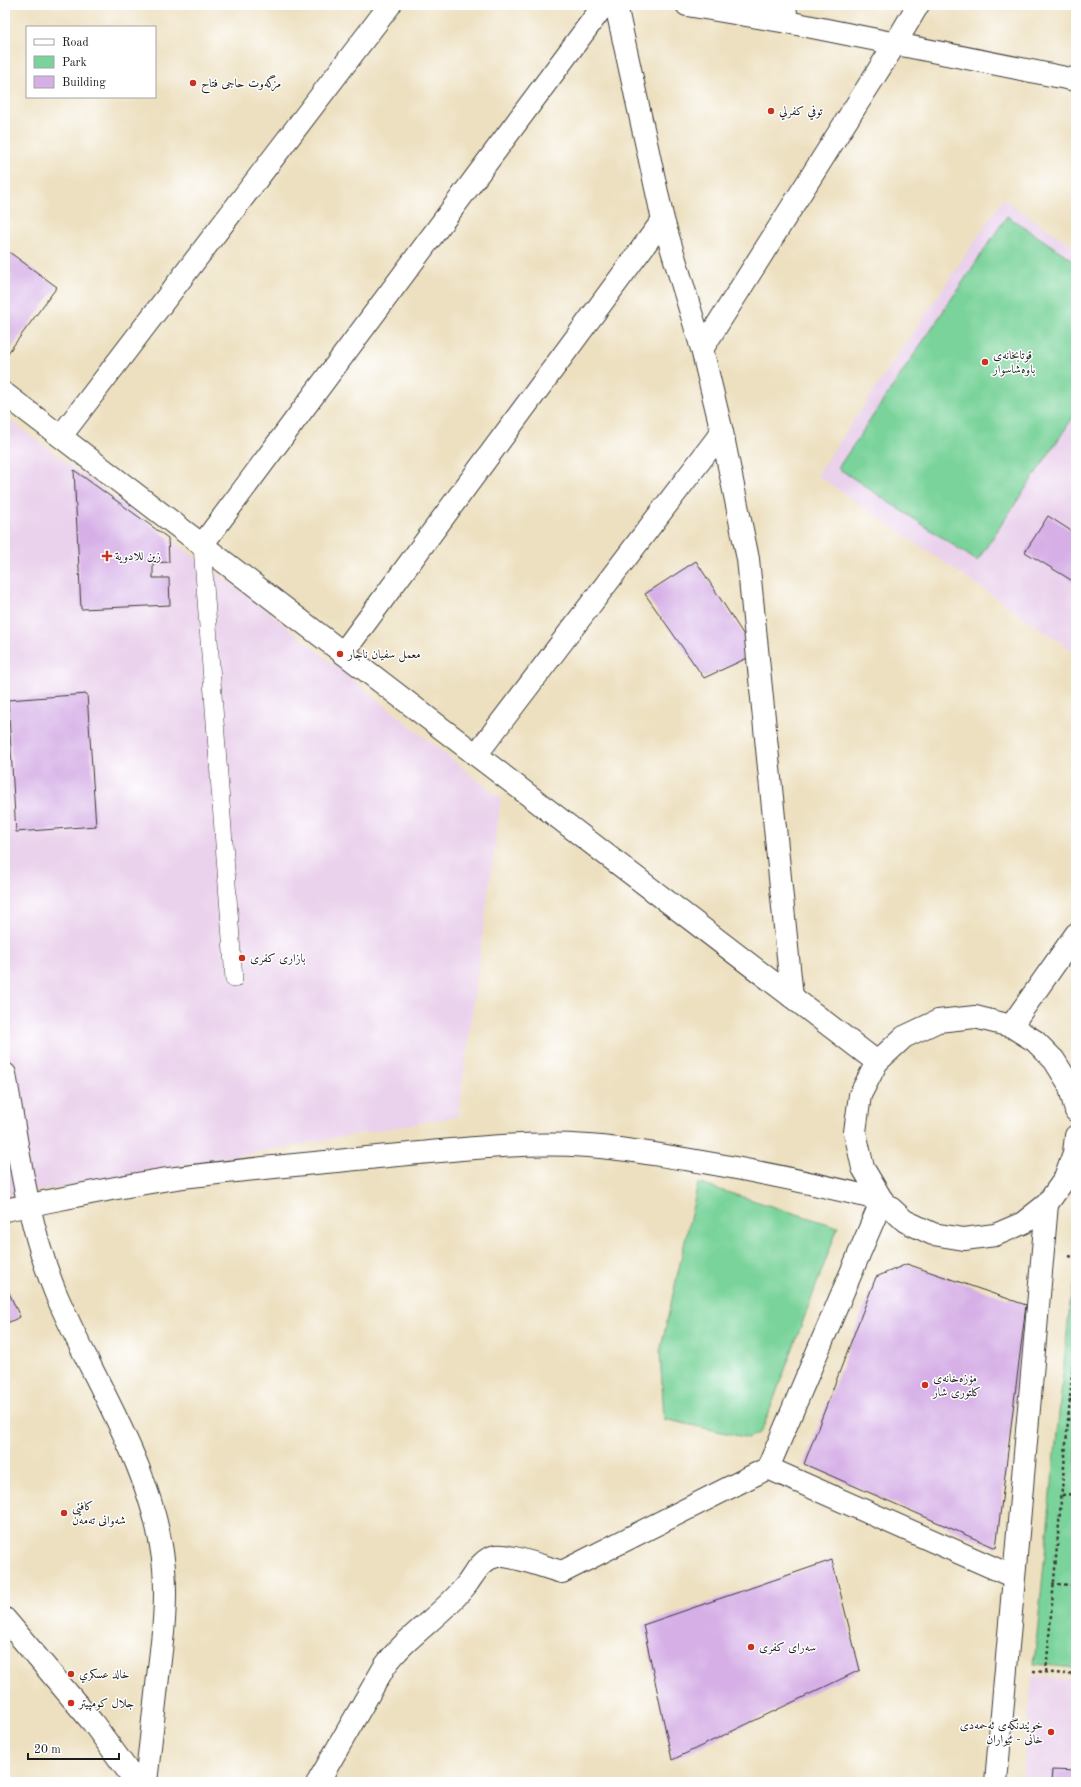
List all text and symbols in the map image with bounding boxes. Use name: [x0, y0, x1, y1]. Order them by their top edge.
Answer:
legend: [26, 26, 156, 98]
text: Road: [62, 37, 89, 49]
text: Park: [62, 57, 87, 69]
place label: مزگەوت حاجی فتاح: [201, 74, 281, 94]
text: Building: [62, 77, 106, 89]
marker: مزگەوت حاجی فتاح: [188, 78, 198, 88]
place label: توفي كفرلي: [779, 105, 823, 121]
marker: توفي كفرلي: [766, 106, 776, 116]
place label: قوتابخانەی باوەشاسوار: [992, 350, 1035, 377]
marker: قوتابخانەی باوەشاسوار: [980, 357, 990, 367]
marker: زین للادویة: [102, 551, 112, 561]
place label: زین للادویة: [115, 551, 161, 564]
marker: معمل سفيان ناجار: [335, 649, 345, 659]
place label: معمل سفيان ناجار: [347, 649, 421, 663]
place label: بازاری کفری: [250, 952, 305, 966]
marker: بازاری کفری: [237, 953, 247, 963]
place label: مۆزەخانەی کلتوری شار: [932, 1373, 981, 1400]
marker: مۆزەخانەی کلتوری شار: [920, 1380, 930, 1390]
place label: کافێی شەوانی تەمەن: [72, 1500, 126, 1528]
marker: کافێی شەوانی تەمەن: [59, 1508, 69, 1518]
place label: سەرای کفری: [759, 1641, 816, 1655]
marker: سەرای کفری: [746, 1642, 756, 1652]
place label: خالد عسکري: [79, 1668, 130, 1684]
marker: خالد عسکري: [66, 1669, 76, 1679]
place label: جلال کومپیتر: [77, 1697, 134, 1711]
marker: جلال کومپیتر: [66, 1698, 76, 1708]
place label: خوێندنگەی ئەحمەدی خانی - ئێواران: [960, 1717, 1043, 1747]
marker: خوێندنگەی ئەحمەدی خانی - ئێواران: [1046, 1727, 1056, 1737]
scale bar: [28, 1735, 119, 1761]
text: 20 m: [34, 1744, 61, 1756]

